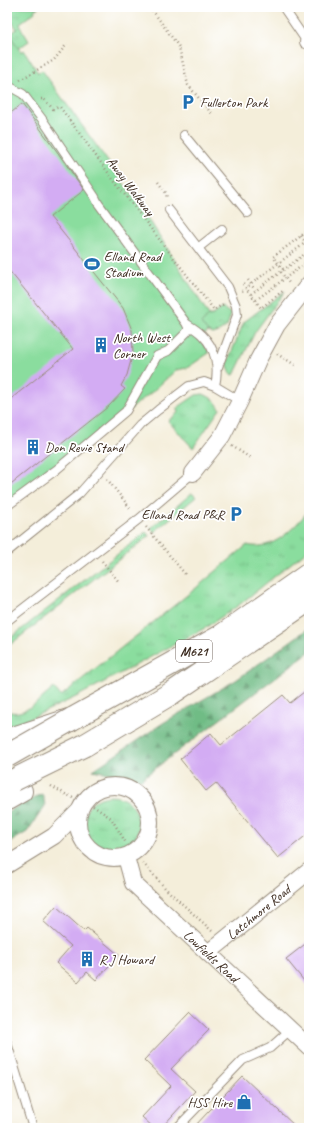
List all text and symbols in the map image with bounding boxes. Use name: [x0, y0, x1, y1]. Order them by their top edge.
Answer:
parking icon: Fullerton Park: [179, 93, 197, 111]
place label: Fullerton Park: [200, 94, 269, 111]
street label: Away Walkway: [103, 153, 159, 220]
place label: Elland Road Stadium: [104, 248, 164, 281]
sports icon: Elland Road Stadium: [83, 255, 101, 273]
place label: North West Corner: [113, 329, 171, 362]
building icon: North West Corner: [92, 336, 110, 354]
building icon: Don Revie Stand: [24, 438, 42, 456]
place label: Don Revie Stand: [45, 439, 126, 456]
parking icon: Elland Road P&R: [227, 505, 245, 523]
place label: Elland Road P&R: [142, 506, 225, 523]
road number: M621: [176, 640, 212, 662]
street label: Latchmore Road: [223, 880, 296, 943]
street label: Lowfields Road: [180, 927, 244, 988]
building icon: R J Howard: [78, 950, 96, 968]
place label: R J Howard: [99, 951, 156, 968]
shop icon: HSS Hire: [235, 1093, 253, 1111]
place label: HSS Hire: [187, 1094, 233, 1111]

